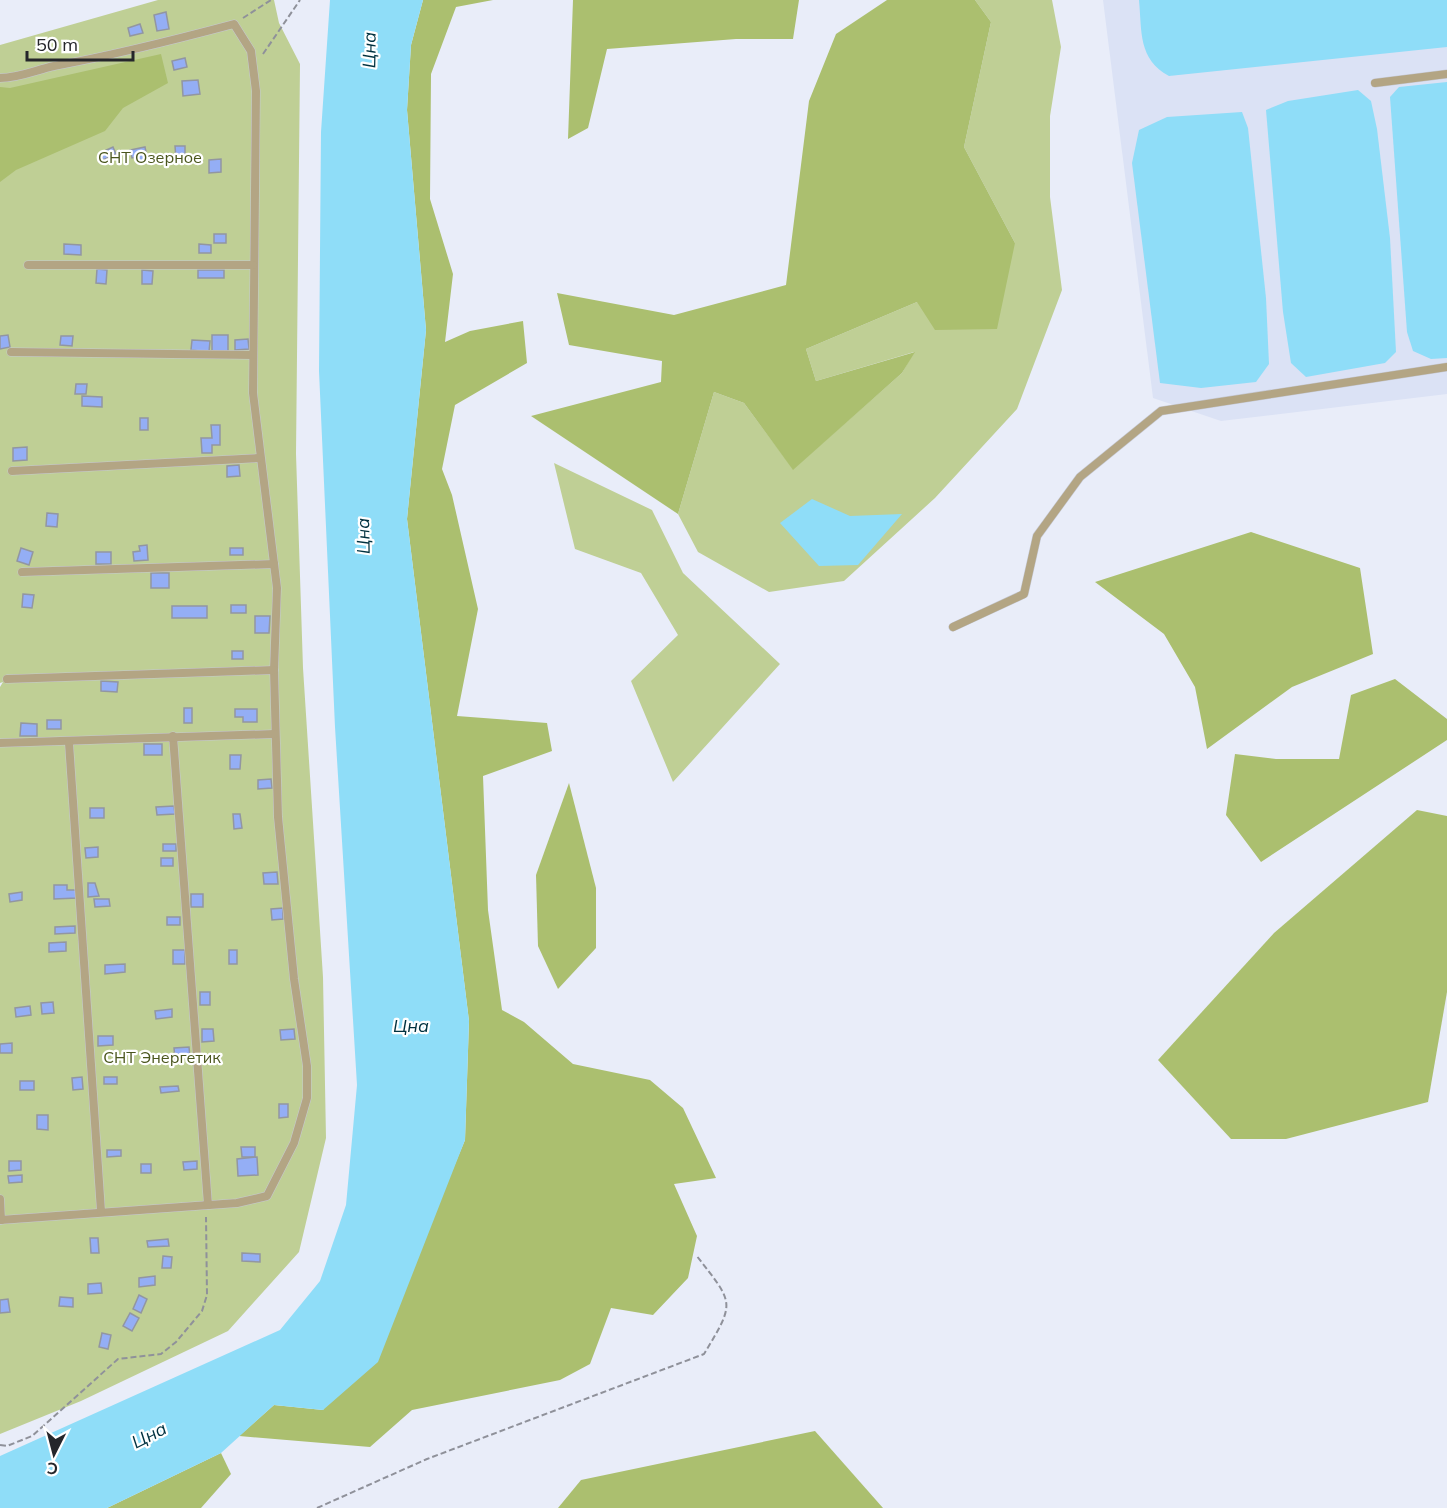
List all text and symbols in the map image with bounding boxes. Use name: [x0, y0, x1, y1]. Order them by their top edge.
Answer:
scale bar: [27, 24, 134, 62]
water label: Цна: [357, 32, 381, 68]
text: 50 m: [36, 33, 78, 56]
park label: СНТ Озерное: [98, 147, 202, 167]
water label: Цна: [351, 518, 375, 554]
water label: Цна: [393, 1014, 429, 1037]
park label: СНТ Энергетик: [103, 1047, 221, 1067]
water label: Цна: [128, 1417, 170, 1453]
north arrow: [24, 1424, 84, 1484]
text: С: [46, 1458, 59, 1479]

